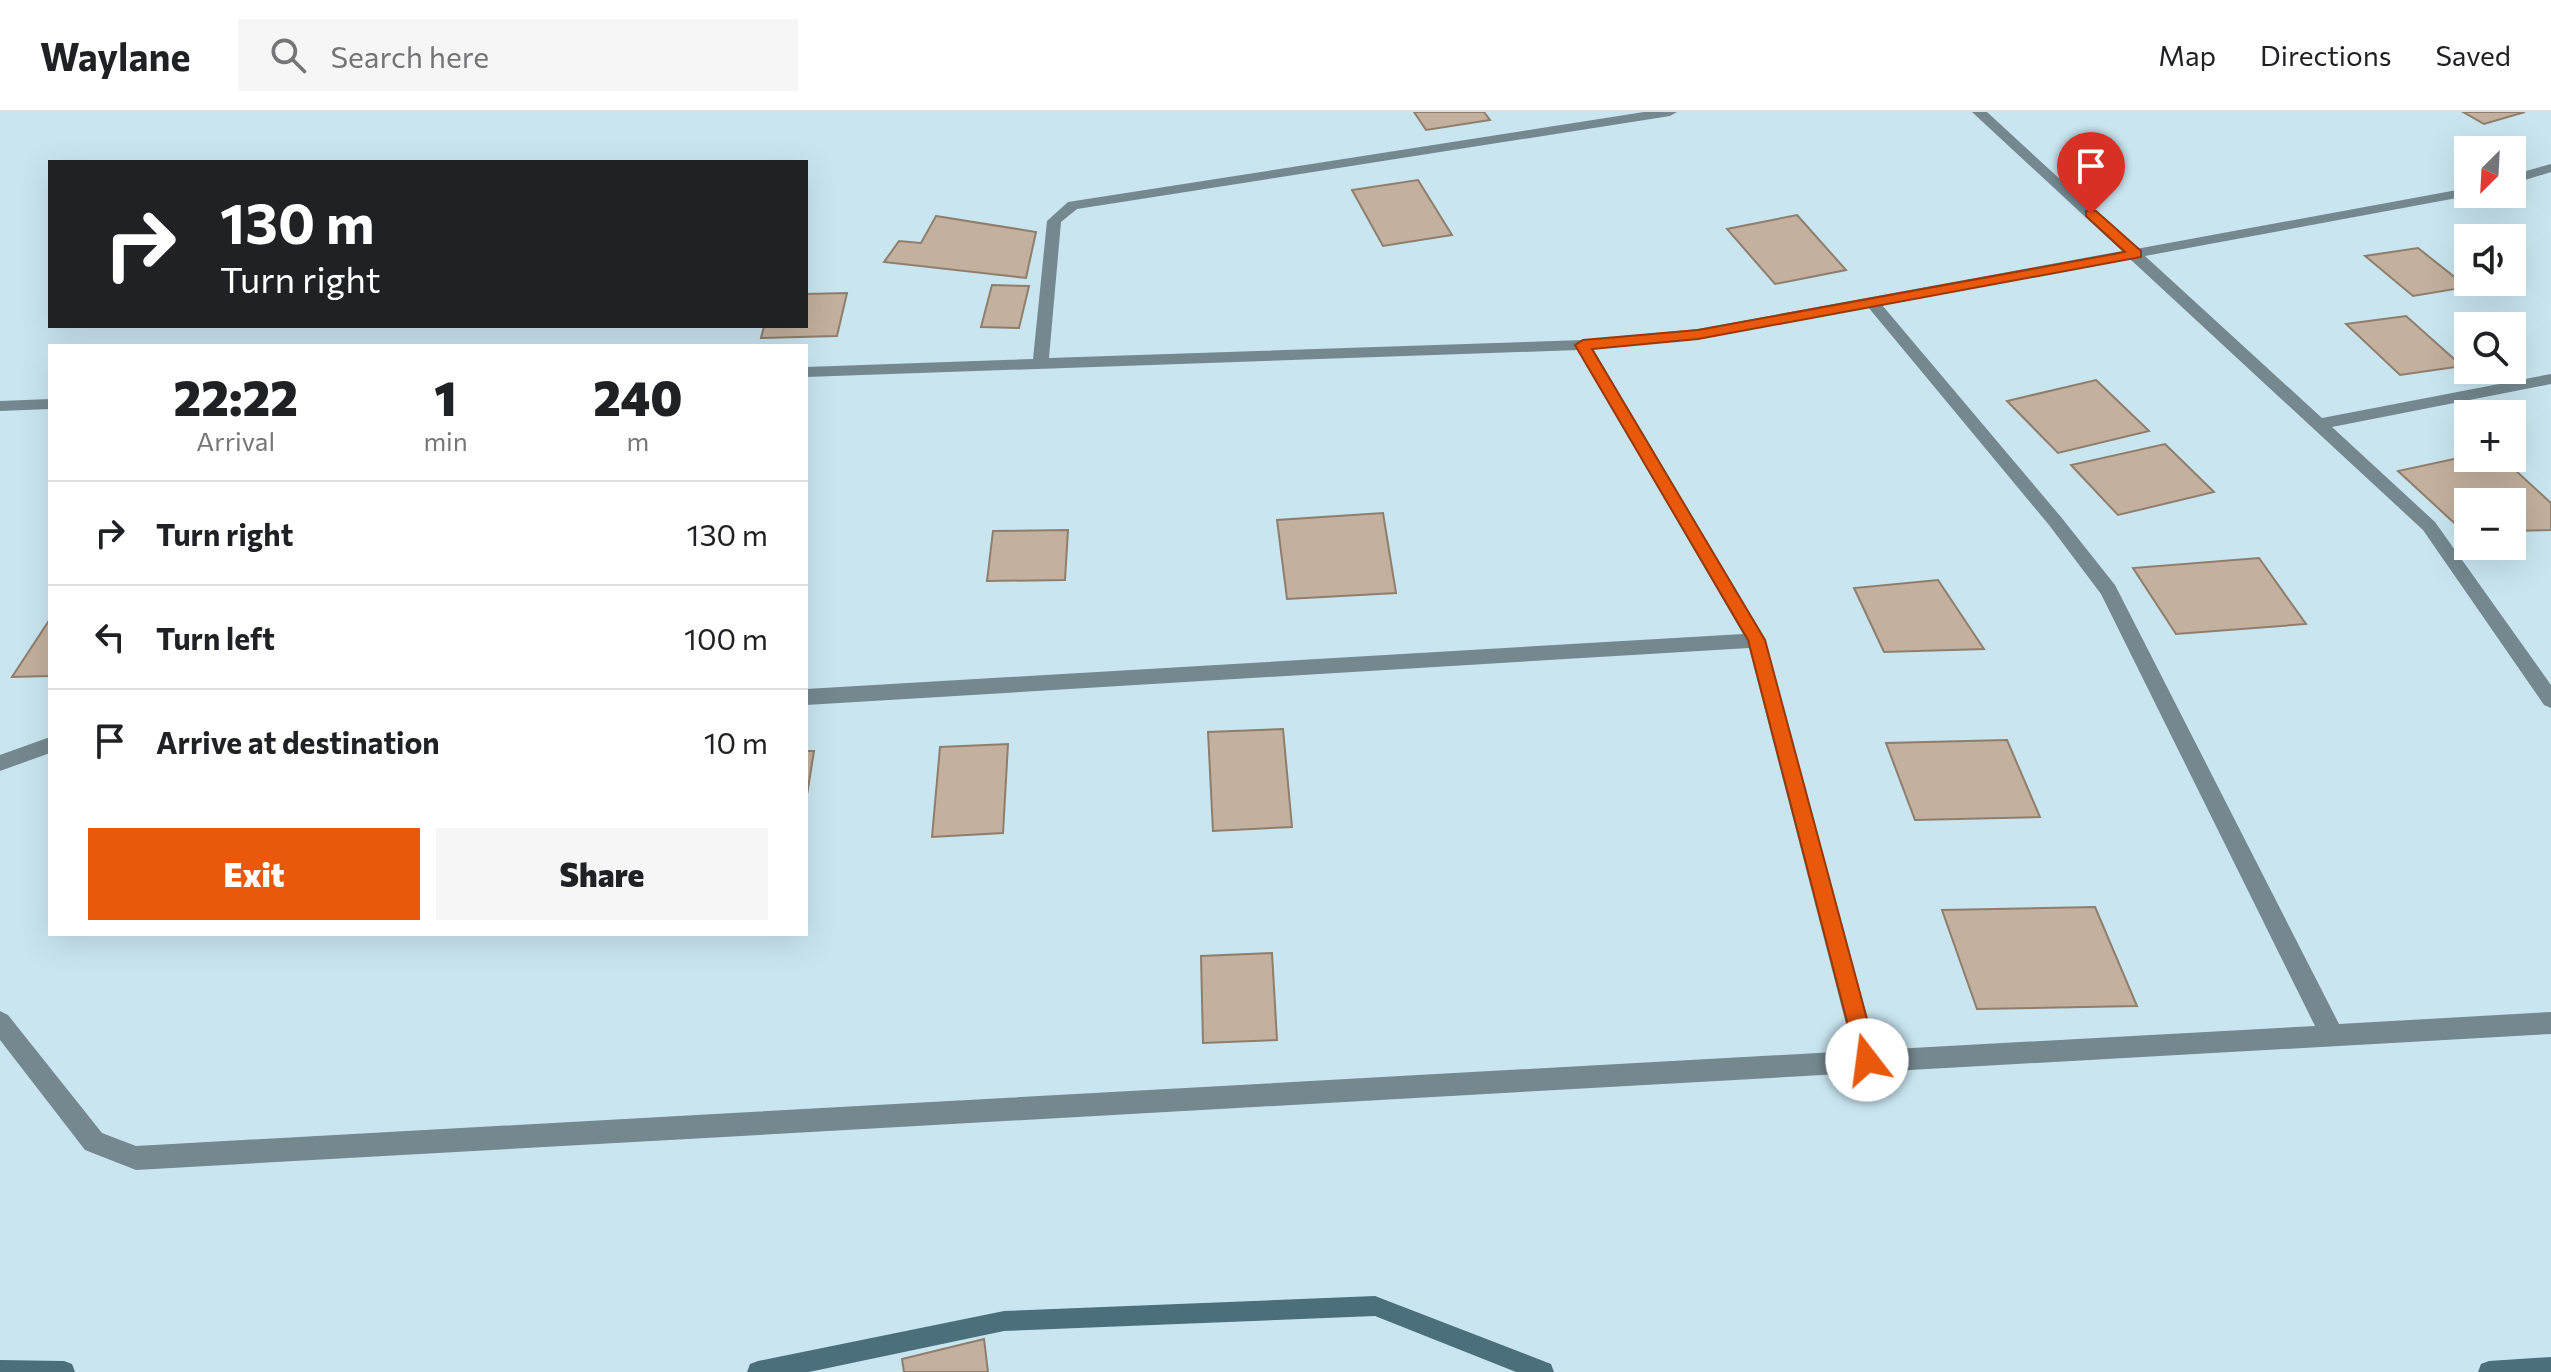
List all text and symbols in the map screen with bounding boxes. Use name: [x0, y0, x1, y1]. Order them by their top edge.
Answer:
search box: [238, 19, 798, 91]
text: Waylane: [40, 32, 190, 79]
icon: search: [266, 33, 310, 77]
text: Search here: [330, 37, 489, 74]
text: Map: [2158, 38, 2216, 72]
text: Directions: [2260, 38, 2391, 72]
text: Saved: [2435, 38, 2511, 72]
pin: [2057, 132, 2125, 214]
north arrow: [2454, 136, 2526, 208]
map controls: [2454, 136, 2526, 560]
icon: arrive: [2069, 144, 2113, 188]
text: 130 m: [220, 187, 375, 256]
icon: right: [88, 192, 192, 296]
button: sound: [2454, 224, 2526, 296]
text: Turn right: [220, 256, 381, 300]
button: search: [2454, 312, 2526, 384]
text: 22:22: [174, 367, 298, 426]
text: 1: [434, 367, 457, 426]
text: 240: [593, 367, 682, 426]
button: +: [2454, 400, 2526, 472]
text: Arrival: [196, 425, 275, 456]
text: min: [423, 425, 468, 456]
text: m: [627, 425, 649, 456]
button: −: [2454, 488, 2526, 560]
icon: right: [88, 511, 132, 555]
text: Turn right: [156, 515, 293, 552]
text: 130 m: [687, 515, 768, 552]
icon: left: [88, 615, 132, 659]
text: Turn left: [156, 619, 275, 656]
text: 100 m: [684, 619, 768, 656]
icon: arrive: [88, 719, 132, 763]
text: Arrive at destination: [156, 723, 440, 760]
text: 10 m: [704, 723, 768, 760]
button: Exit: [88, 828, 420, 920]
button: Share: [436, 828, 768, 920]
position arrow: [1825, 1018, 1909, 1102]

